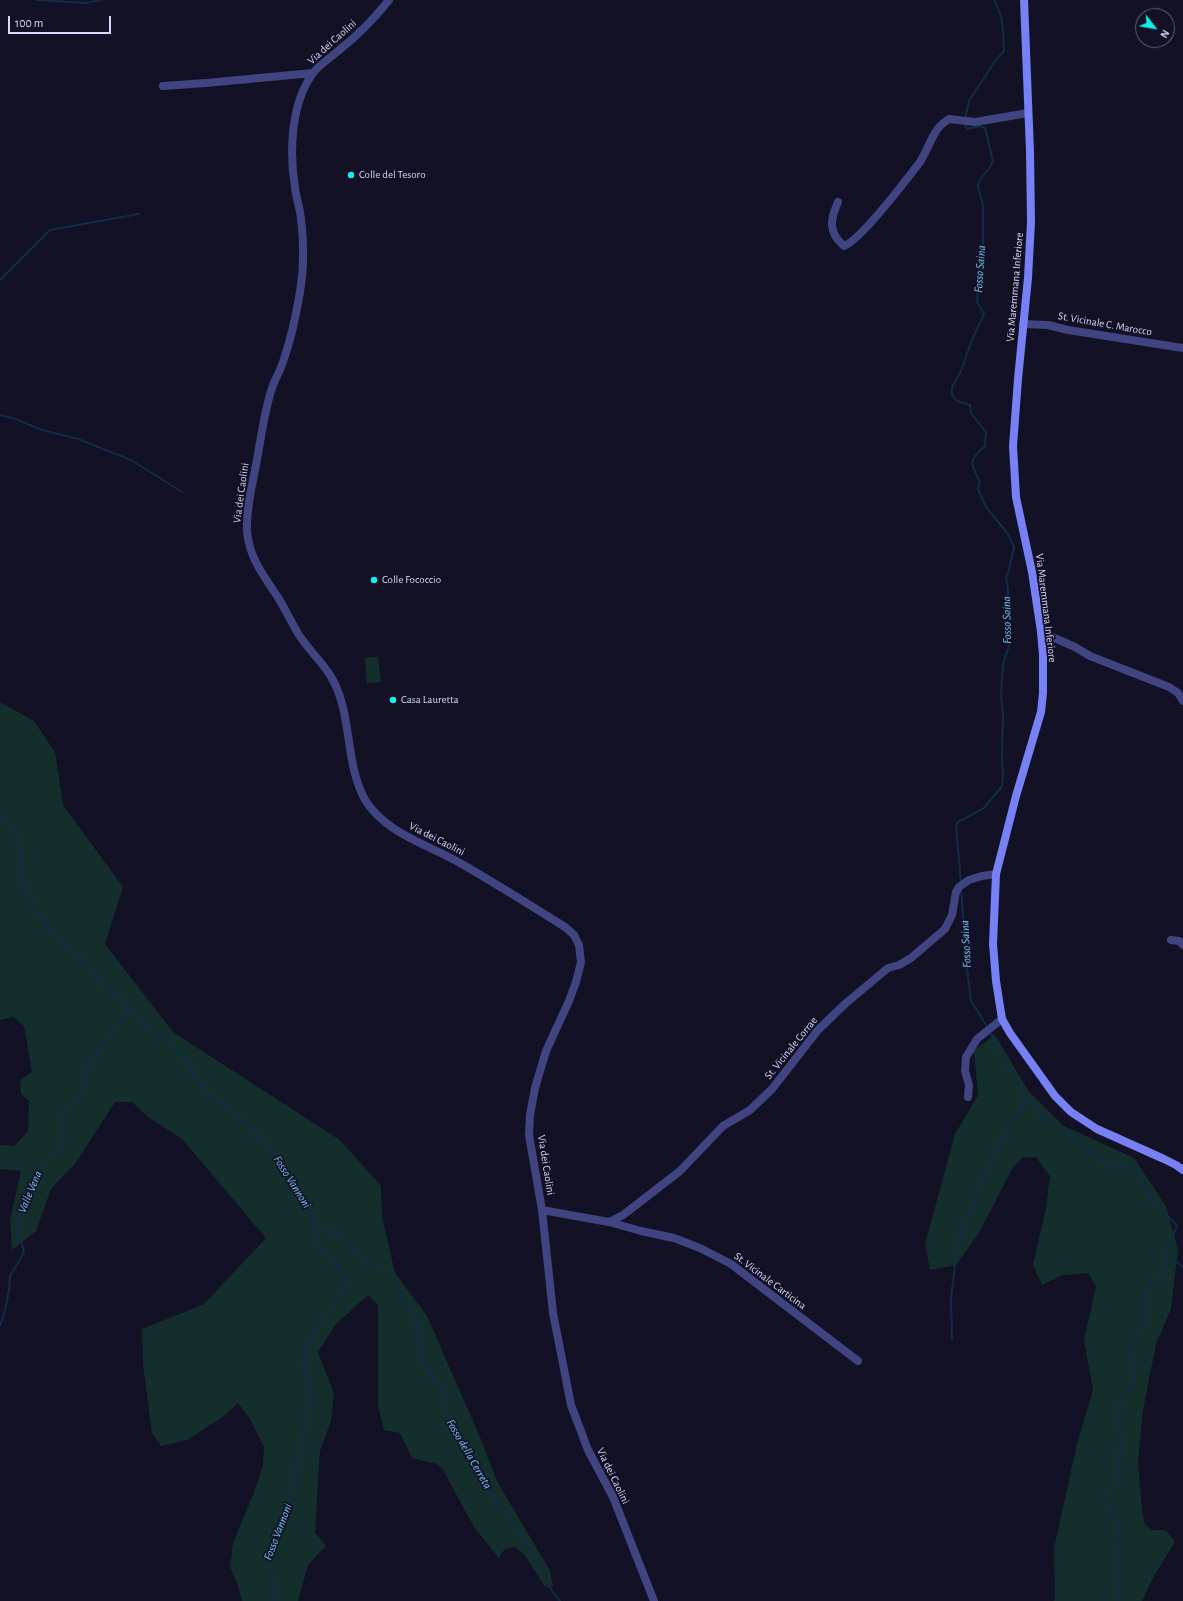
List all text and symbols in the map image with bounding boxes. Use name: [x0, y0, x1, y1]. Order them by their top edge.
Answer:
scale bar: [10, 8, 113, 34]
north arrow: [1135, 8, 1175, 48]
text: 100 m: [15, 17, 43, 29]
street label: Via dei Caolini: [305, 17, 359, 67]
text: N: [1158, 28, 1172, 40]
place label: Colle del Tesoro: [359, 168, 426, 182]
marker: Colle del Tesoro: [346, 170, 356, 180]
street label: Via Maremmana Inferiore: [1004, 232, 1026, 342]
water label: Fosso Saina: [971, 245, 989, 293]
street label: St. Vicinale C. Marocco: [1057, 309, 1153, 339]
street label: Via dei Caolini: [230, 462, 252, 524]
street label: Via Maremmana Inferiore: [1033, 553, 1059, 663]
place label: Colle Fococcio: [382, 573, 441, 587]
marker: Colle Fococcio: [369, 575, 379, 585]
water label: Fosso Saina: [999, 596, 1015, 644]
place label: Casa Lauretta: [401, 693, 459, 707]
marker: Casa Lauretta: [388, 695, 398, 705]
street label: Via dei Caolini: [407, 819, 467, 859]
water label: Fosso Saina: [958, 920, 974, 968]
street label: St. Vicinale Corrae: [762, 1014, 820, 1082]
street label: Via dei Caolini: [535, 1134, 557, 1196]
water label: Fosso Vannoni: [270, 1153, 314, 1211]
water label: Valle Vena: [15, 1169, 45, 1215]
street label: St. Vicinale Carticina: [731, 1250, 809, 1312]
water label: Fosso della Cerreta: [443, 1417, 495, 1491]
street label: Via dei Caolini: [594, 1446, 632, 1506]
water label: Fosso Vannoni: [261, 1502, 295, 1562]

